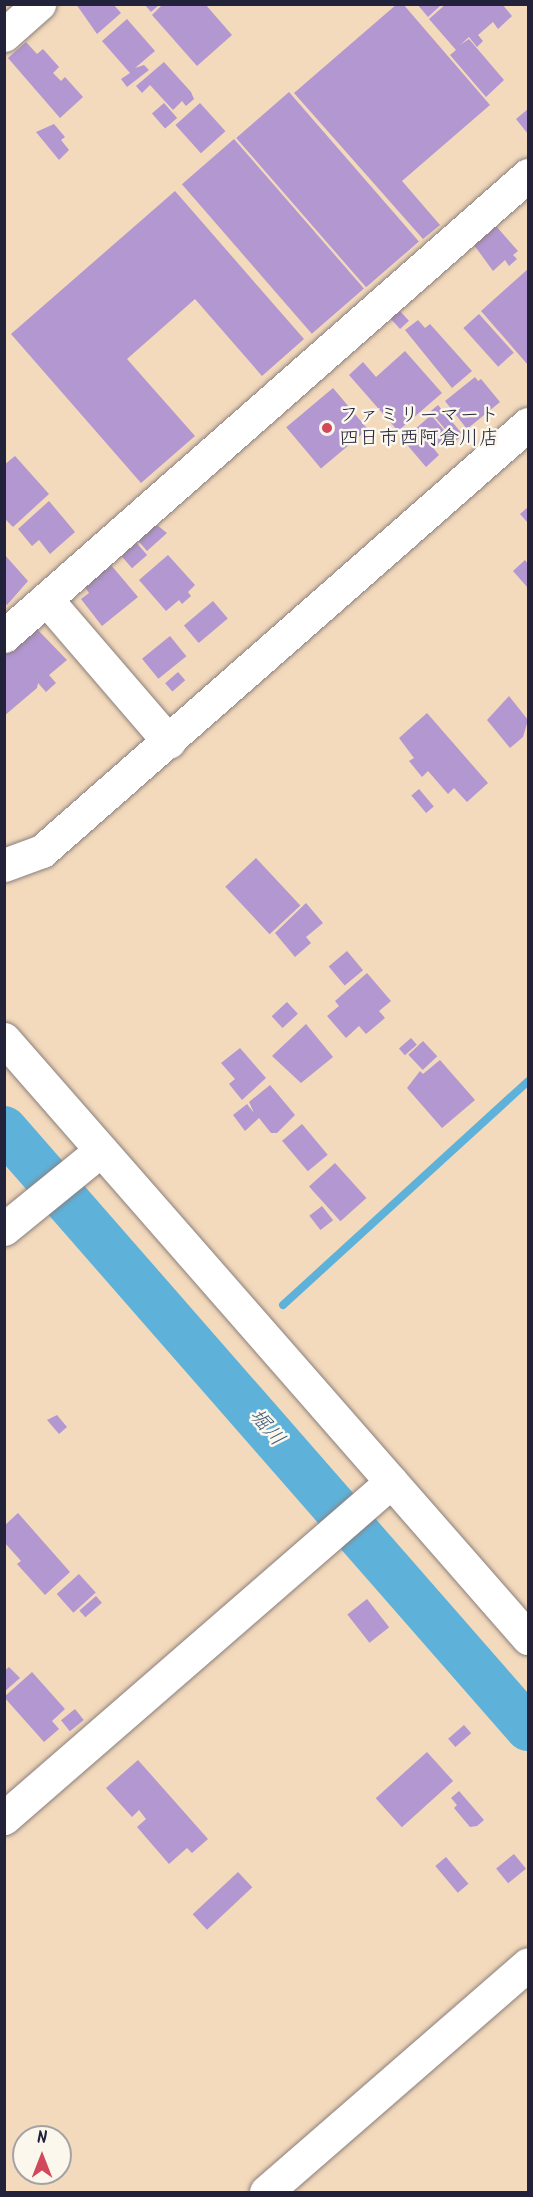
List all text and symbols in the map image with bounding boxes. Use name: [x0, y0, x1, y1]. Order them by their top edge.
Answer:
place label: ファミリーマート 四日市西阿倉川店: [339, 404, 499, 451]
marker: ファミリーマート 四日市西阿倉川店: [320, 421, 334, 435]
water label: 堀川: [243, 1404, 289, 1452]
north arrow: [12, 2125, 72, 2185]
text: N: [37, 2126, 47, 2151]

